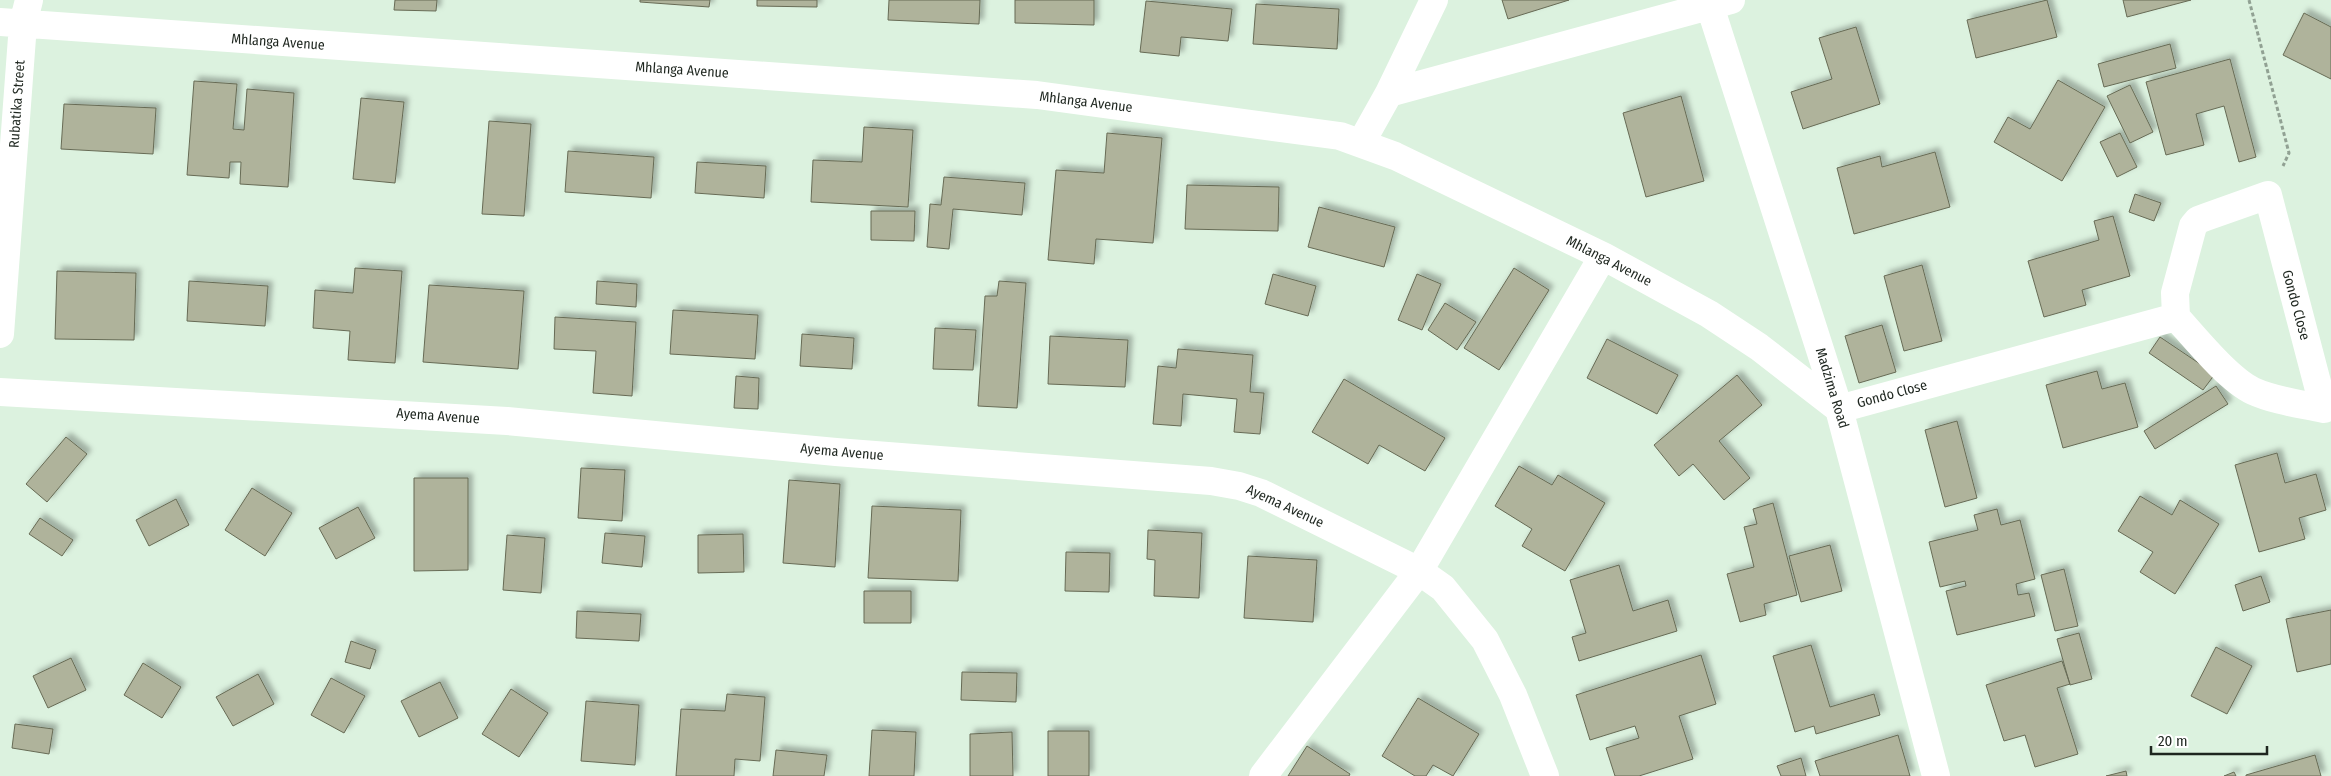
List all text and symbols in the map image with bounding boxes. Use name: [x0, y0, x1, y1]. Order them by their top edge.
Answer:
street label: Mhlanga Avenue: [231, 30, 325, 54]
street label: Mhlanga Avenue: [635, 58, 729, 82]
street label: Rubatika Street: [5, 59, 29, 149]
street label: Mhlanga Avenue: [1038, 88, 1134, 116]
street label: Mhlanga Avenue: [1563, 232, 1655, 290]
street label: Gondo Close: [2279, 268, 2314, 342]
street label: Madzima Road: [1812, 346, 1852, 430]
street label: Gondo Close: [1855, 376, 1929, 411]
street label: Ayema Avenue: [396, 405, 480, 427]
street label: Ayema Avenue: [800, 440, 884, 464]
street label: Ayema Avenue: [1244, 481, 1326, 531]
scale bar: [2151, 724, 2267, 756]
text: 20 m: [2158, 732, 2188, 750]

